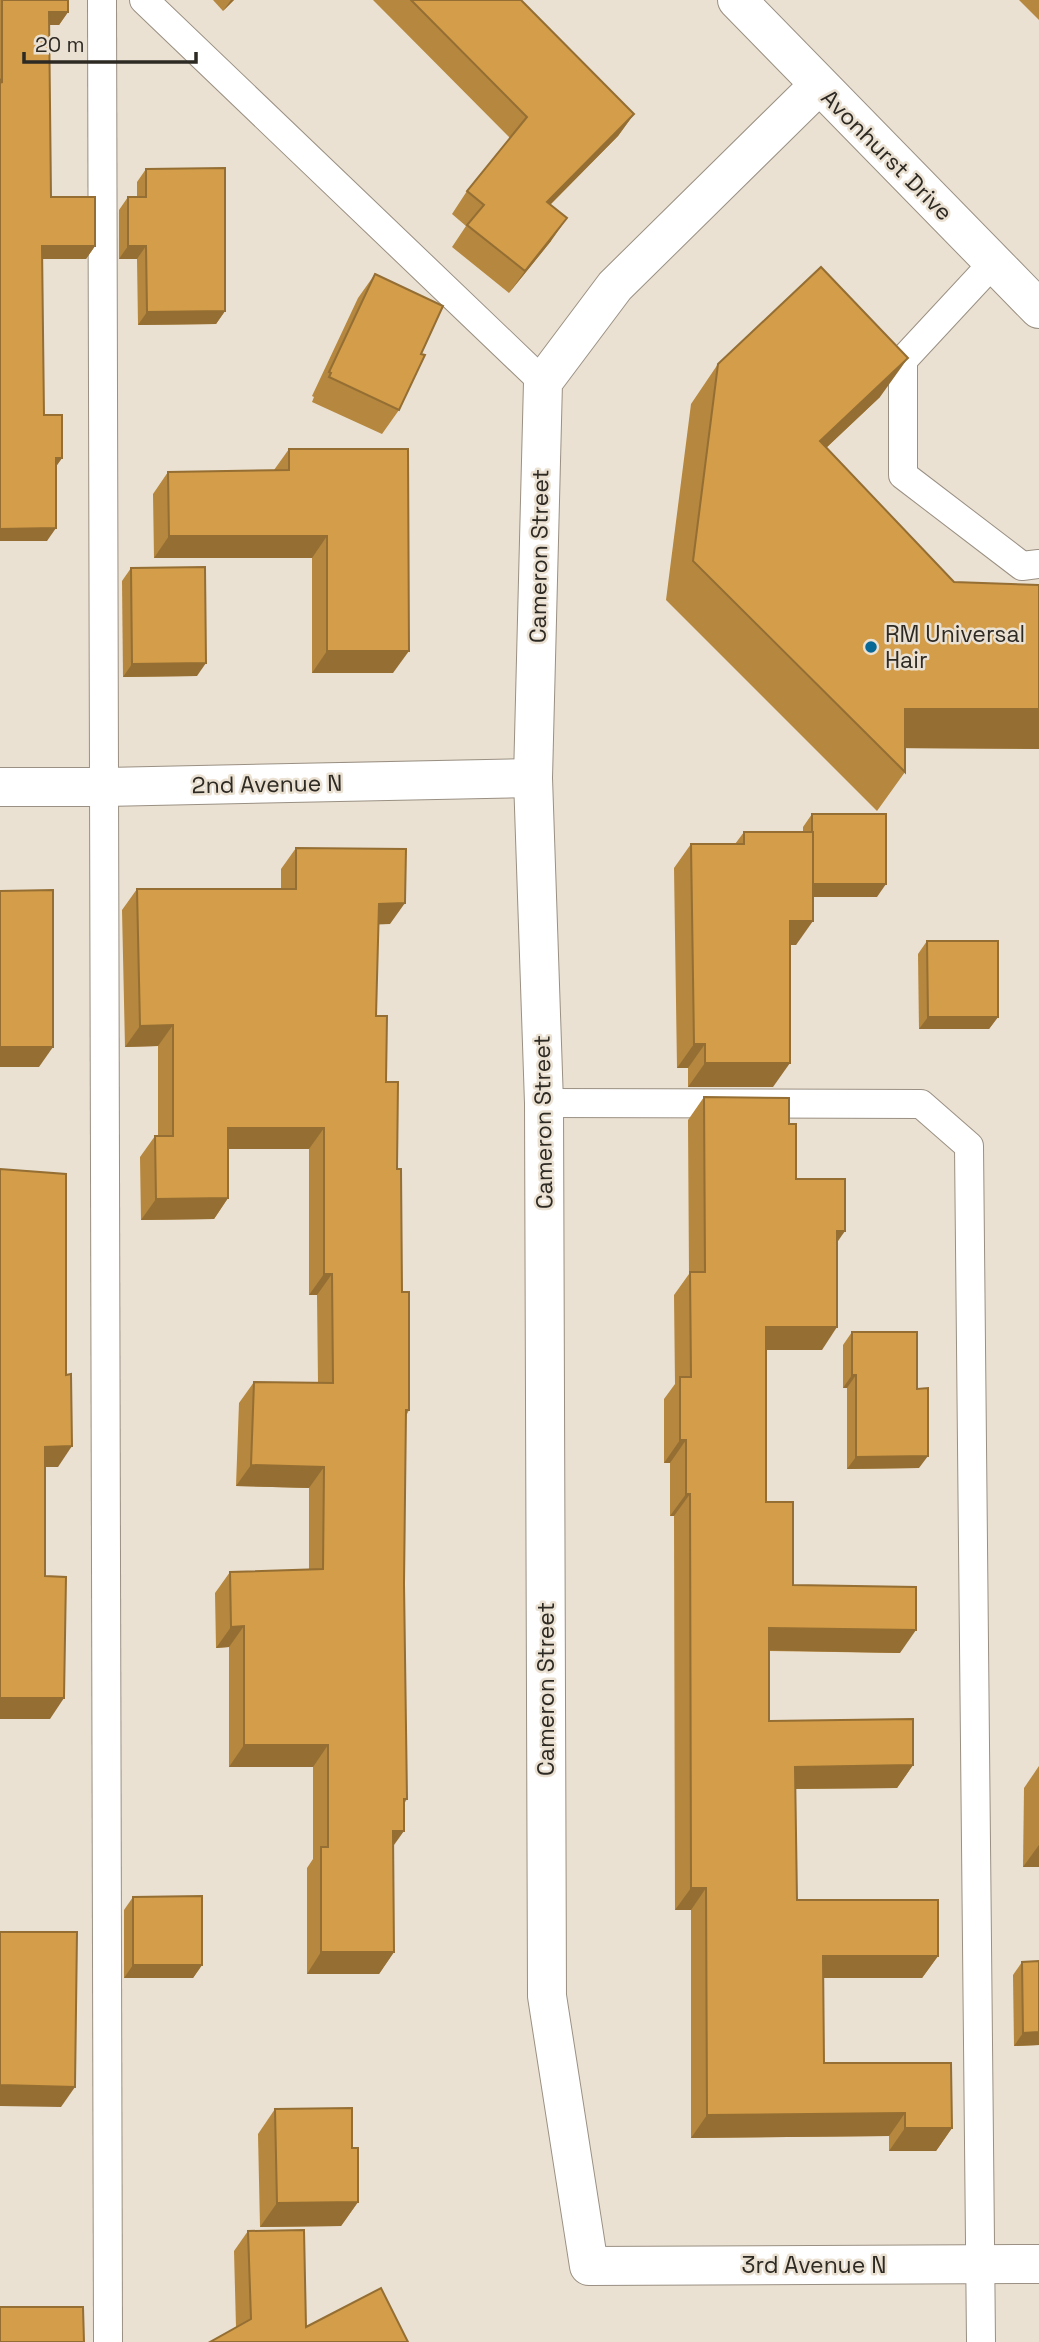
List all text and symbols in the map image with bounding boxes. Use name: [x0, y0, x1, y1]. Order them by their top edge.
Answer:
scale bar: [24, 21, 196, 65]
text: 20 m: [35, 31, 85, 58]
street label: Avonhurst Drive: [815, 83, 959, 227]
street label: Cameron Street: [522, 469, 556, 643]
place label: RM Universal Hair: [885, 619, 1025, 675]
marker: RM Universal Hair: [863, 639, 879, 655]
street label: 2nd Avenue N: [191, 768, 343, 800]
street label: Cameron Street: [526, 1035, 560, 1209]
street label: Cameron Street: [531, 1602, 561, 1776]
street label: 3rd Avenue N: [742, 2250, 886, 2280]

